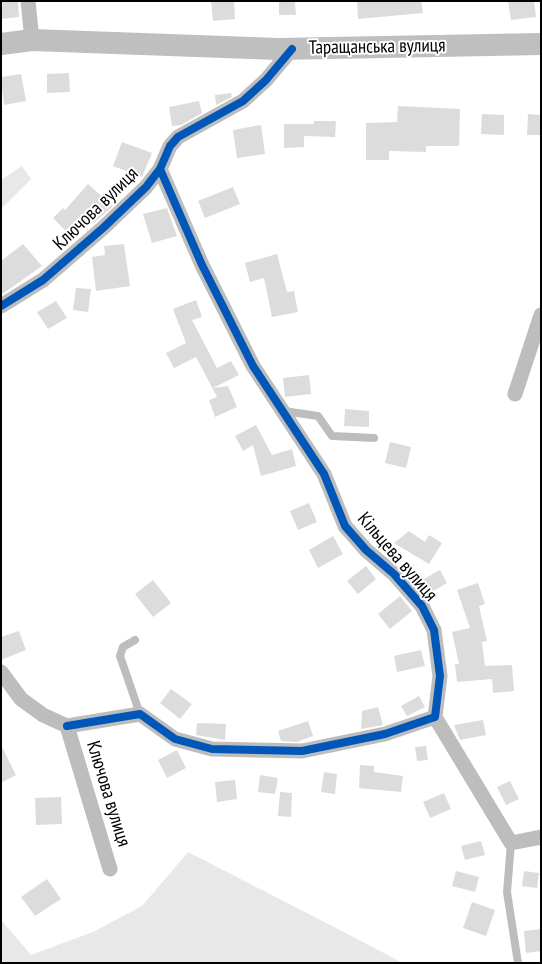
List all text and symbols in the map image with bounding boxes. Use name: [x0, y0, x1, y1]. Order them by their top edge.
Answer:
street label: Таращанська вулиця: [308, 34, 446, 60]
street label: Ключова вулиця: [49, 163, 143, 255]
street label: Кільцева вулиця: [352, 508, 442, 606]
street label: Ключова вулиця: [81, 738, 135, 850]

